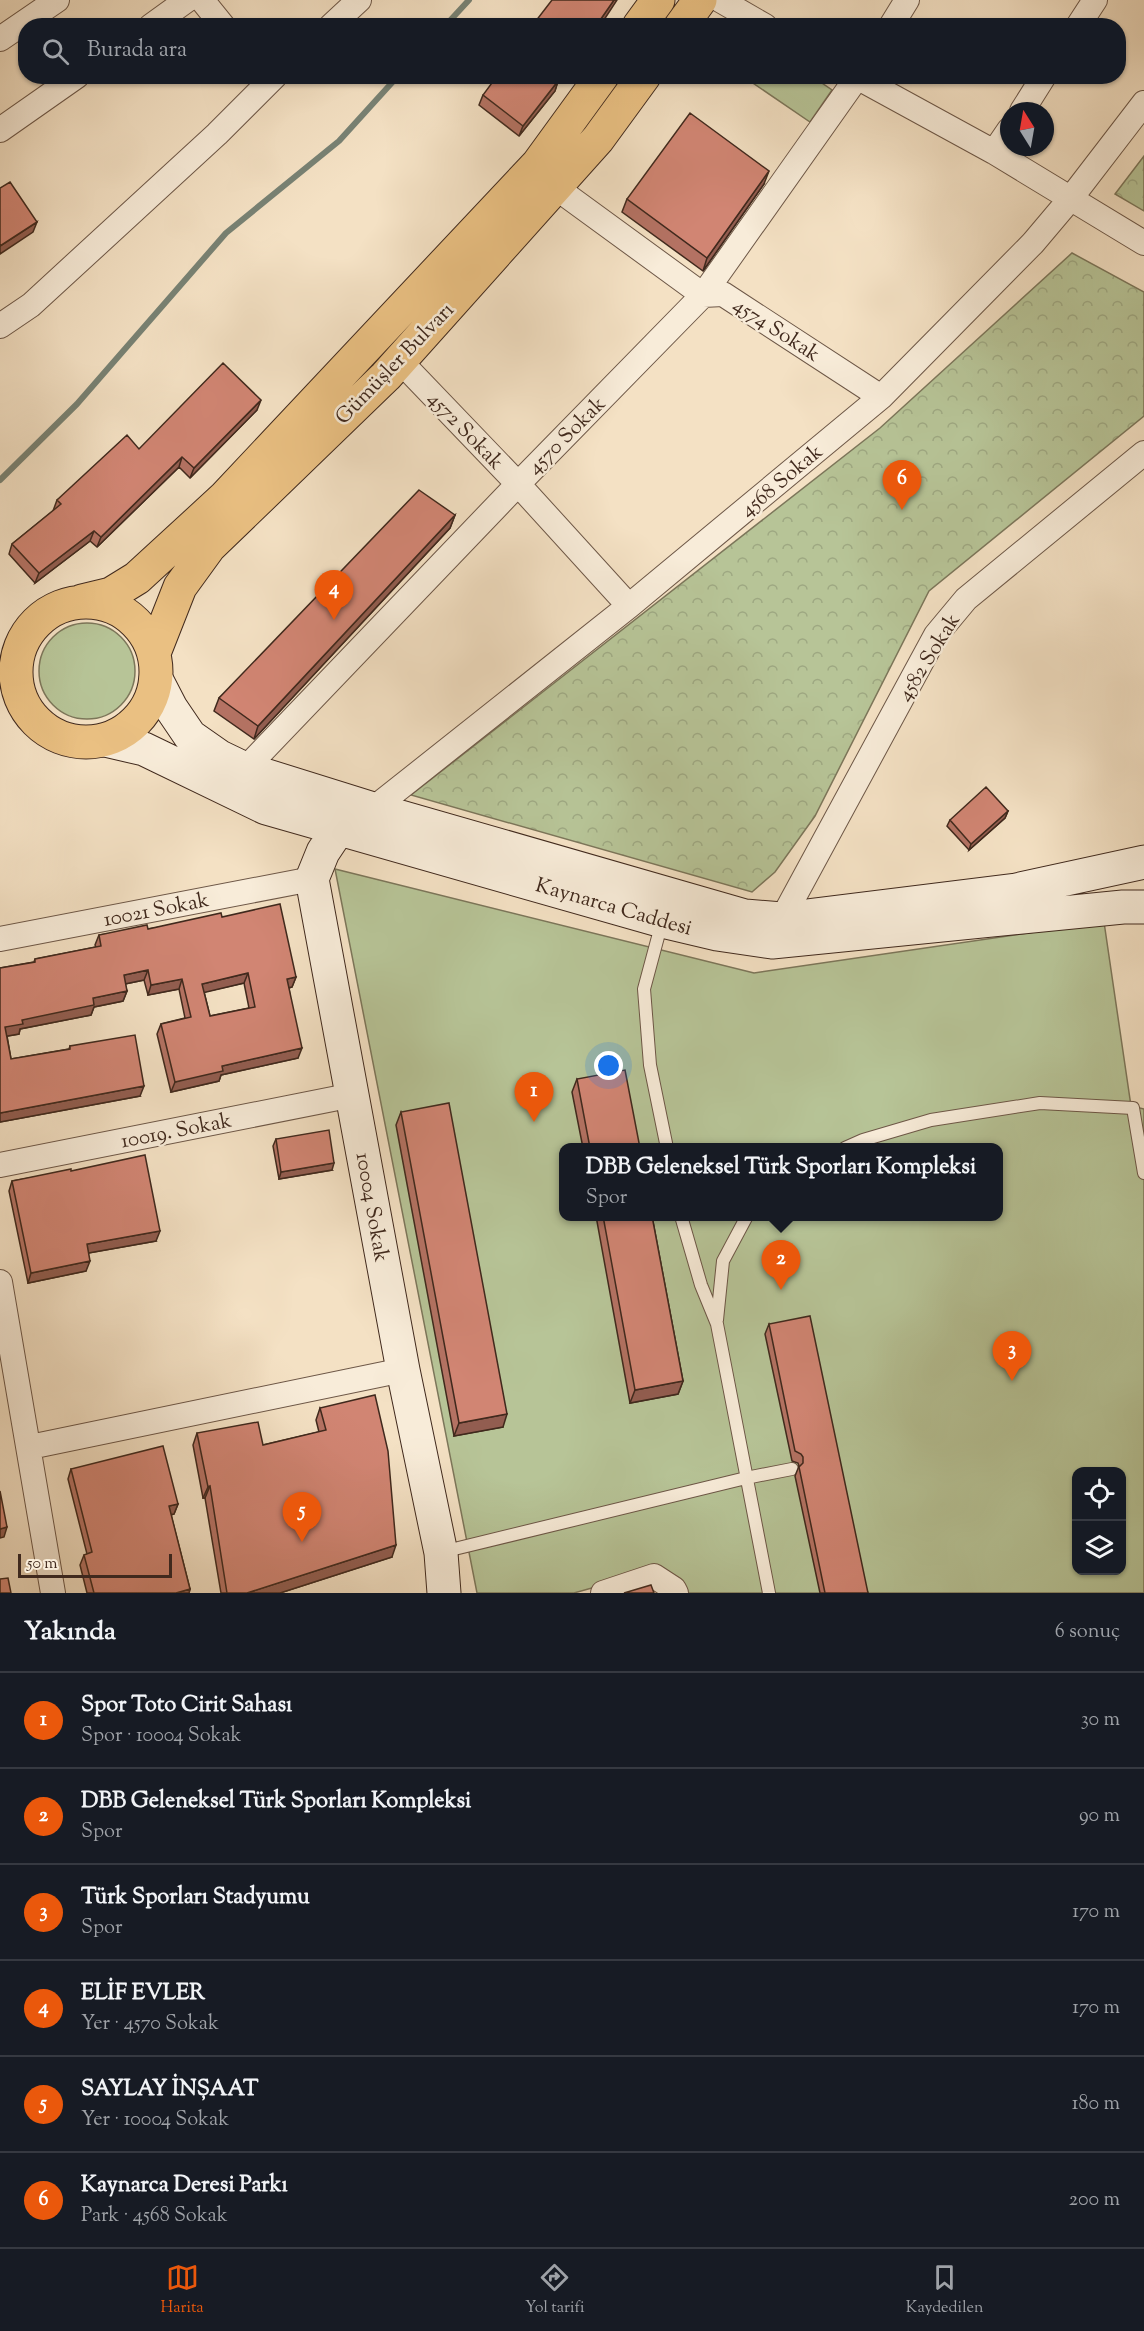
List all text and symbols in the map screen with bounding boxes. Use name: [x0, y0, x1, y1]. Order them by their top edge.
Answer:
search box: [18, 18, 1126, 84]
icon: search: [39, 35, 72, 68]
text: Burada ara: [87, 35, 187, 67]
north arrow: [1000, 102, 1054, 156]
street label: 4574 Sokak: [726, 291, 826, 370]
street label: Gümüşler Bulvarı: [329, 296, 462, 432]
street label: 4572 Sokak: [419, 385, 510, 478]
street label: 4570 Sokak: [521, 390, 614, 482]
street label: 4568 Sokak: [734, 438, 831, 525]
pin: 6: [882, 460, 922, 510]
pin: 4: [314, 570, 354, 620]
street label: 4582 Sokak: [891, 608, 969, 708]
street label: Kaynarca Caddesi: [532, 871, 695, 945]
street label: 10021 Sokak: [101, 886, 212, 936]
your location: [594, 1051, 623, 1080]
pin: 1: [514, 1072, 554, 1122]
street label: 10019. Sokak: [118, 1106, 235, 1157]
popup: [559, 1143, 1003, 1221]
street label: 10004 Sokak: [347, 1150, 396, 1265]
text: DBB Geleneksel Türk Sporları Kompleksi: [586, 1152, 976, 1184]
text: Spor: [586, 1184, 627, 1213]
pin: 2: [762, 1240, 800, 1290]
pin: 3: [992, 1332, 1032, 1381]
map controls: [1072, 1467, 1126, 1575]
button: locate: [1072, 1467, 1126, 1521]
pin: 5: [282, 1492, 322, 1542]
button: layers: [1072, 1521, 1126, 1575]
scale bar: [18, 1551, 172, 1578]
text: 50 m: [27, 1553, 58, 1576]
text: Yakında: [24, 1614, 116, 1651]
text: 6 sonuç: [1055, 1618, 1120, 1647]
text: Spor Toto Cirit Sahası: [81, 1690, 292, 1722]
text: 1: [40, 1706, 47, 1735]
text: 30 m: [1081, 1706, 1120, 1735]
text: Spor · 10004 Sokak: [81, 1722, 242, 1751]
text: DBB Geleneksel Türk Sporları Kompleksi: [81, 1786, 471, 1818]
text: 2: [39, 1802, 48, 1831]
text: 90 m: [1079, 1802, 1120, 1831]
text: Spor: [81, 1818, 122, 1847]
text: Türk Sporları Stadyumu: [81, 1882, 310, 1914]
text: 3: [39, 1898, 48, 1927]
text: 170 m: [1072, 1898, 1120, 1927]
text: Spor: [81, 1914, 122, 1943]
text: ELİF EVLER: [81, 1978, 205, 2010]
text: 4: [38, 1994, 49, 2023]
text: 170 m: [1072, 1994, 1120, 2023]
text: Yer · 4570 Sokak: [81, 2010, 219, 2039]
text: SAYLAY İNŞAAT: [81, 2074, 259, 2106]
text: 5: [40, 2090, 47, 2119]
text: 180 m: [1072, 2090, 1120, 2119]
text: Yer · 10004 Sokak: [81, 2106, 229, 2135]
text: Kaynarca Deresi Parkı: [81, 2170, 288, 2202]
text: 6: [39, 2186, 48, 2215]
text: 200 m: [1069, 2186, 1120, 2215]
text: Park · 4568 Sokak: [81, 2202, 228, 2231]
tab: Harita: [161, 2261, 204, 2320]
tab: Yol tarifi: [525, 2261, 585, 2320]
tab: Kaydedilen: [906, 2261, 983, 2320]

